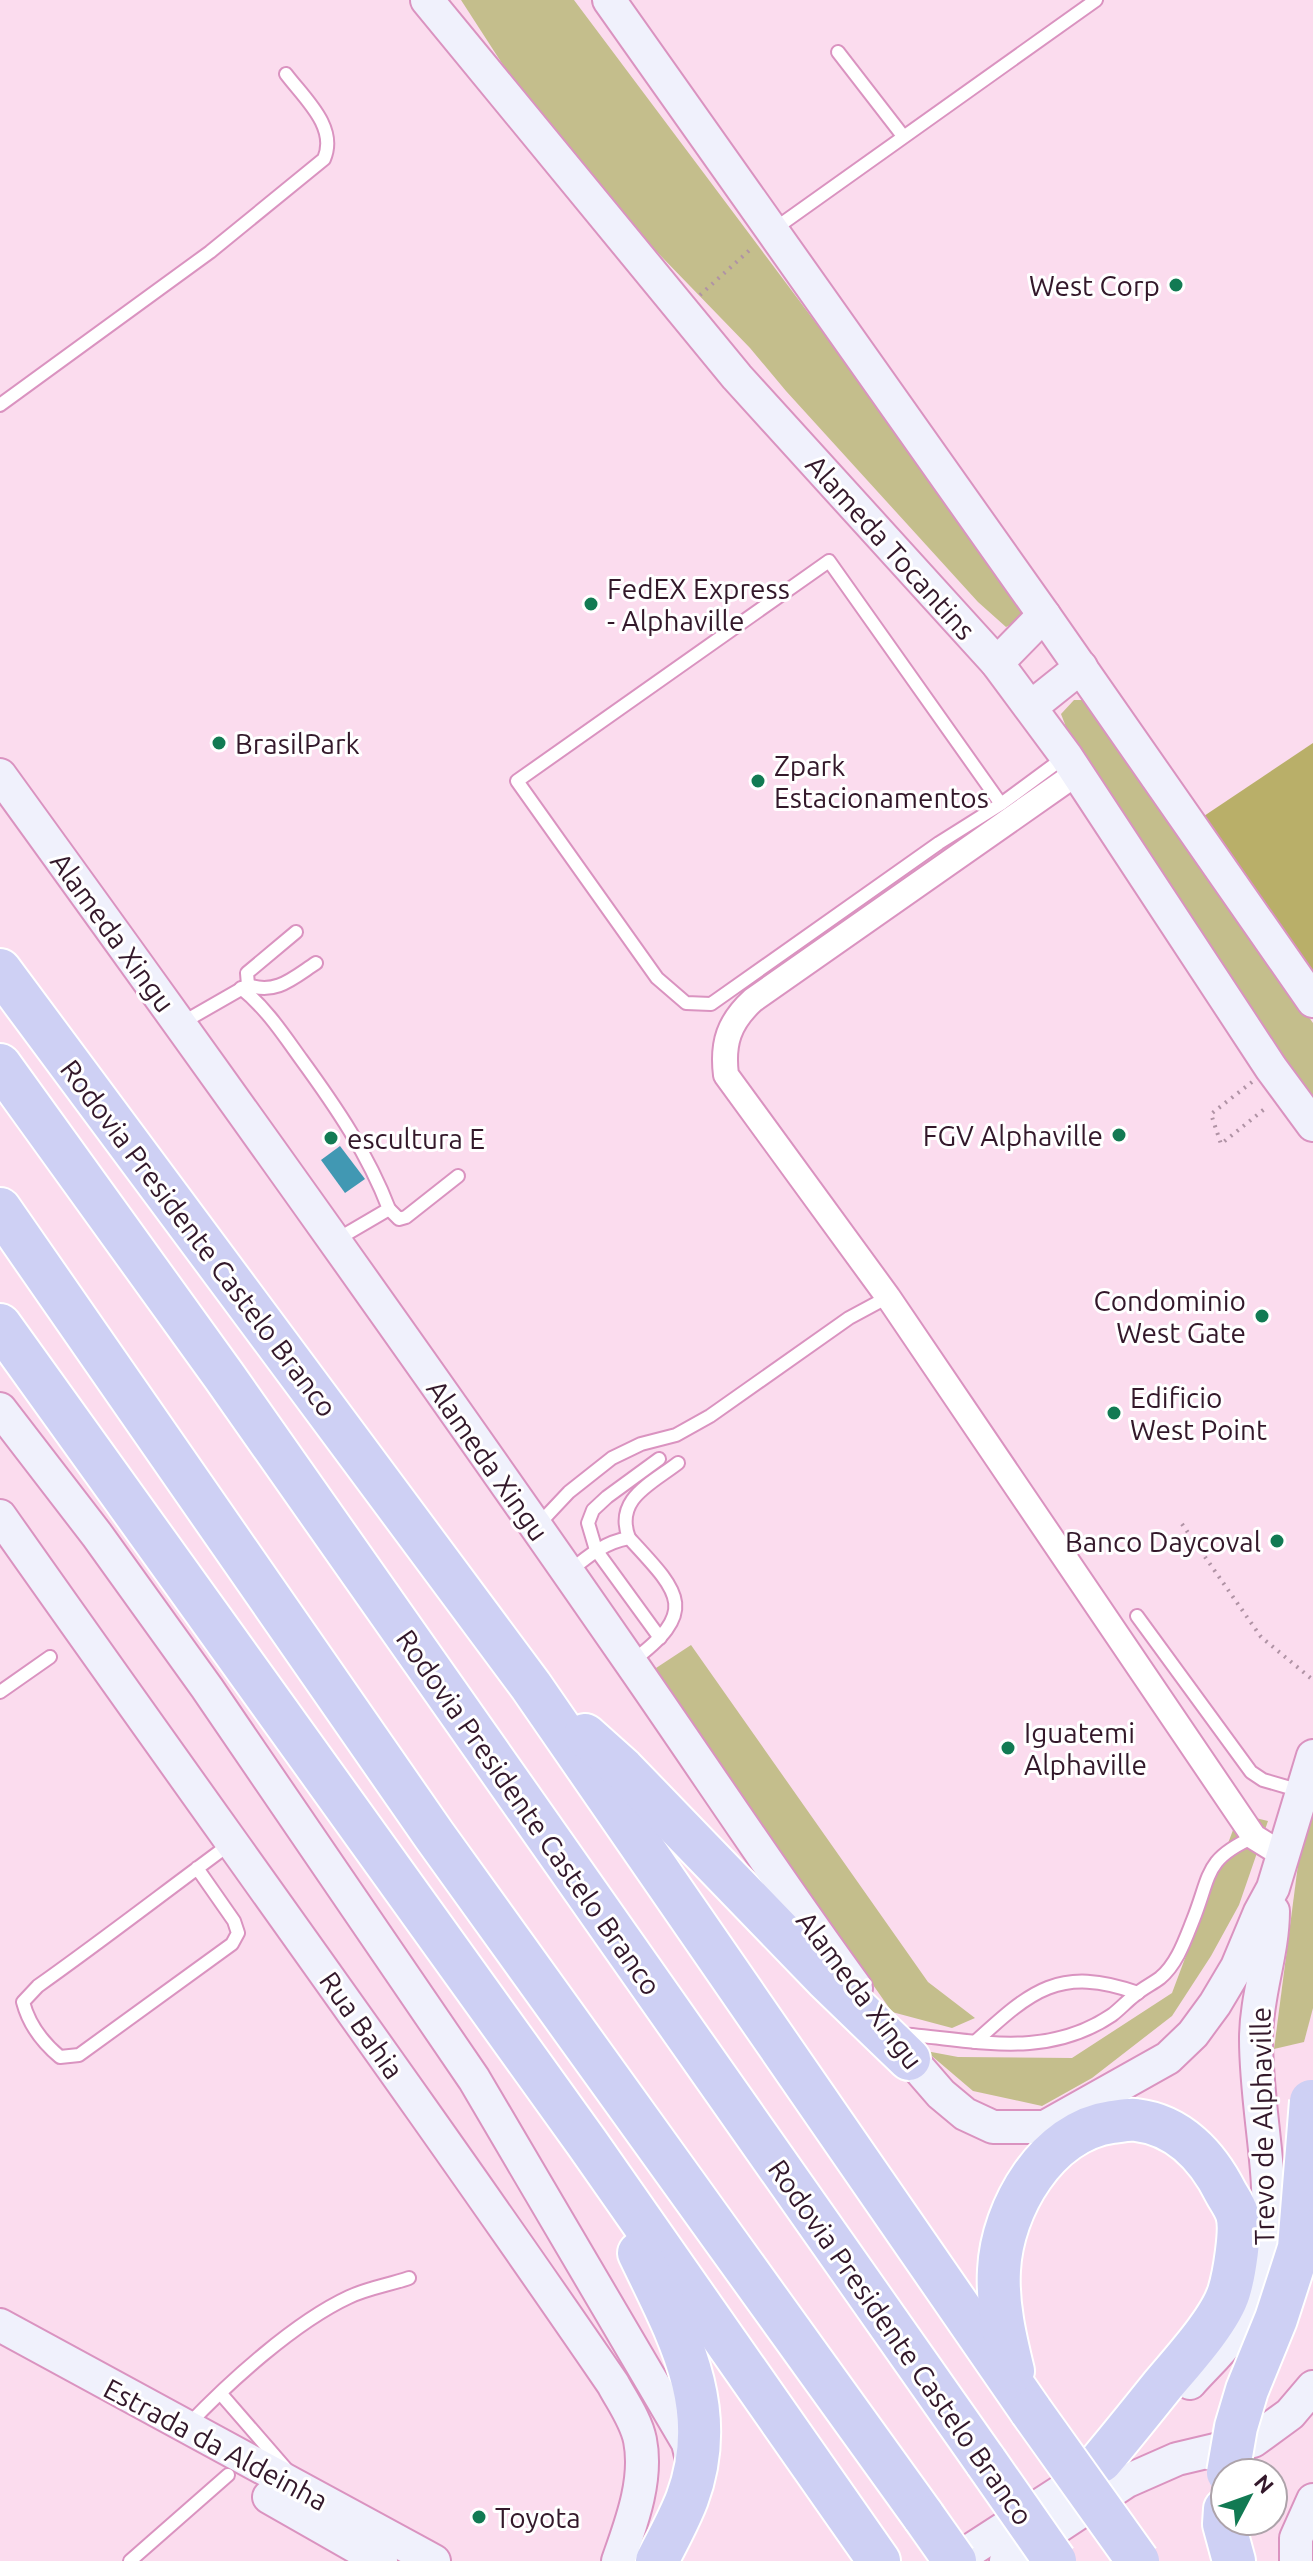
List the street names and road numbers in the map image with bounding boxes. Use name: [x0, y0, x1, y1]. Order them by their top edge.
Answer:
street label: Alameda Tocantins: [800, 449, 982, 645]
street label: Alameda Xingu: [45, 846, 181, 1018]
street label: Rodovia Presidente Castelo Branco: [55, 1054, 343, 1422]
street label: Alameda Xingu: [421, 1374, 555, 1546]
street label: Rodovia Presidente Castelo Branco: [391, 1624, 667, 2000]
street label: Alameda Xingu: [791, 1905, 929, 2075]
street label: Rua Bahia: [314, 1965, 410, 2085]
street label: Trevo de Alphaville: [1244, 2007, 1280, 2245]
street label: Rodovia Presidente Castelo Branco: [763, 2154, 1039, 2530]
street label: Estrada da Aldeinha: [99, 2372, 333, 2516]

